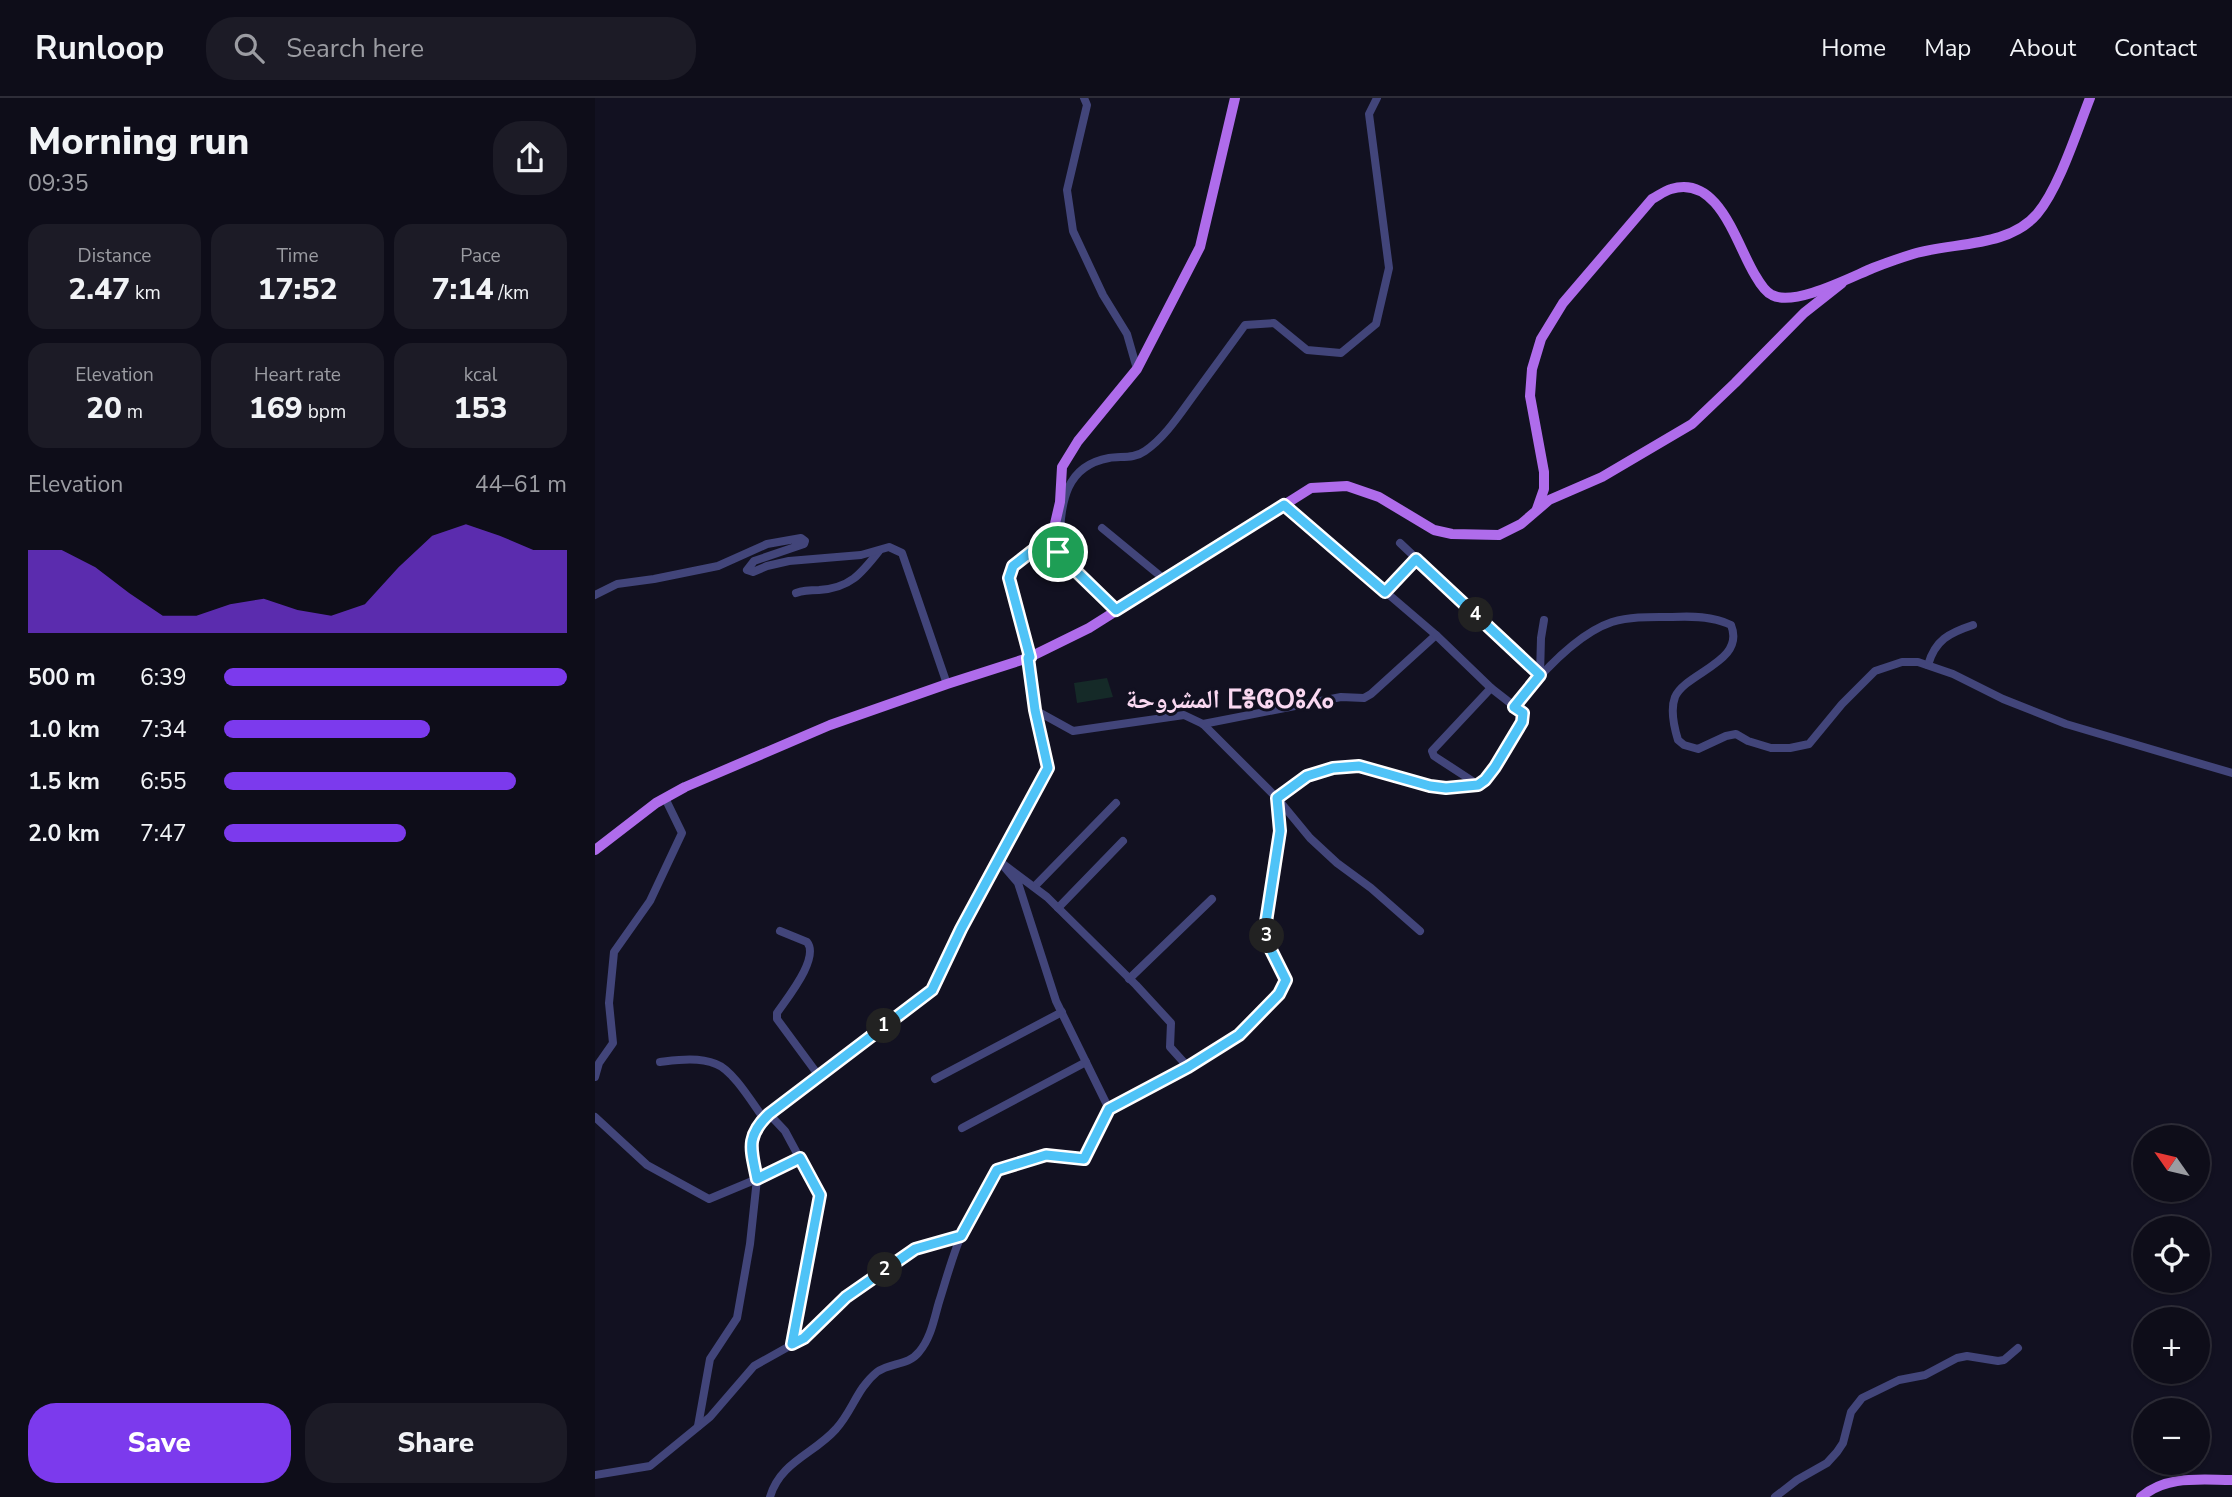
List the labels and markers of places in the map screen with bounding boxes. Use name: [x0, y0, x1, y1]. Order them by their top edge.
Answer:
pin: [1028, 522, 1088, 582]
pin: 4: [1459, 598, 1493, 632]
pin: 3: [1249, 918, 1285, 954]
pin: 1: [867, 1009, 901, 1044]
pin: 2: [867, 1252, 903, 1288]

